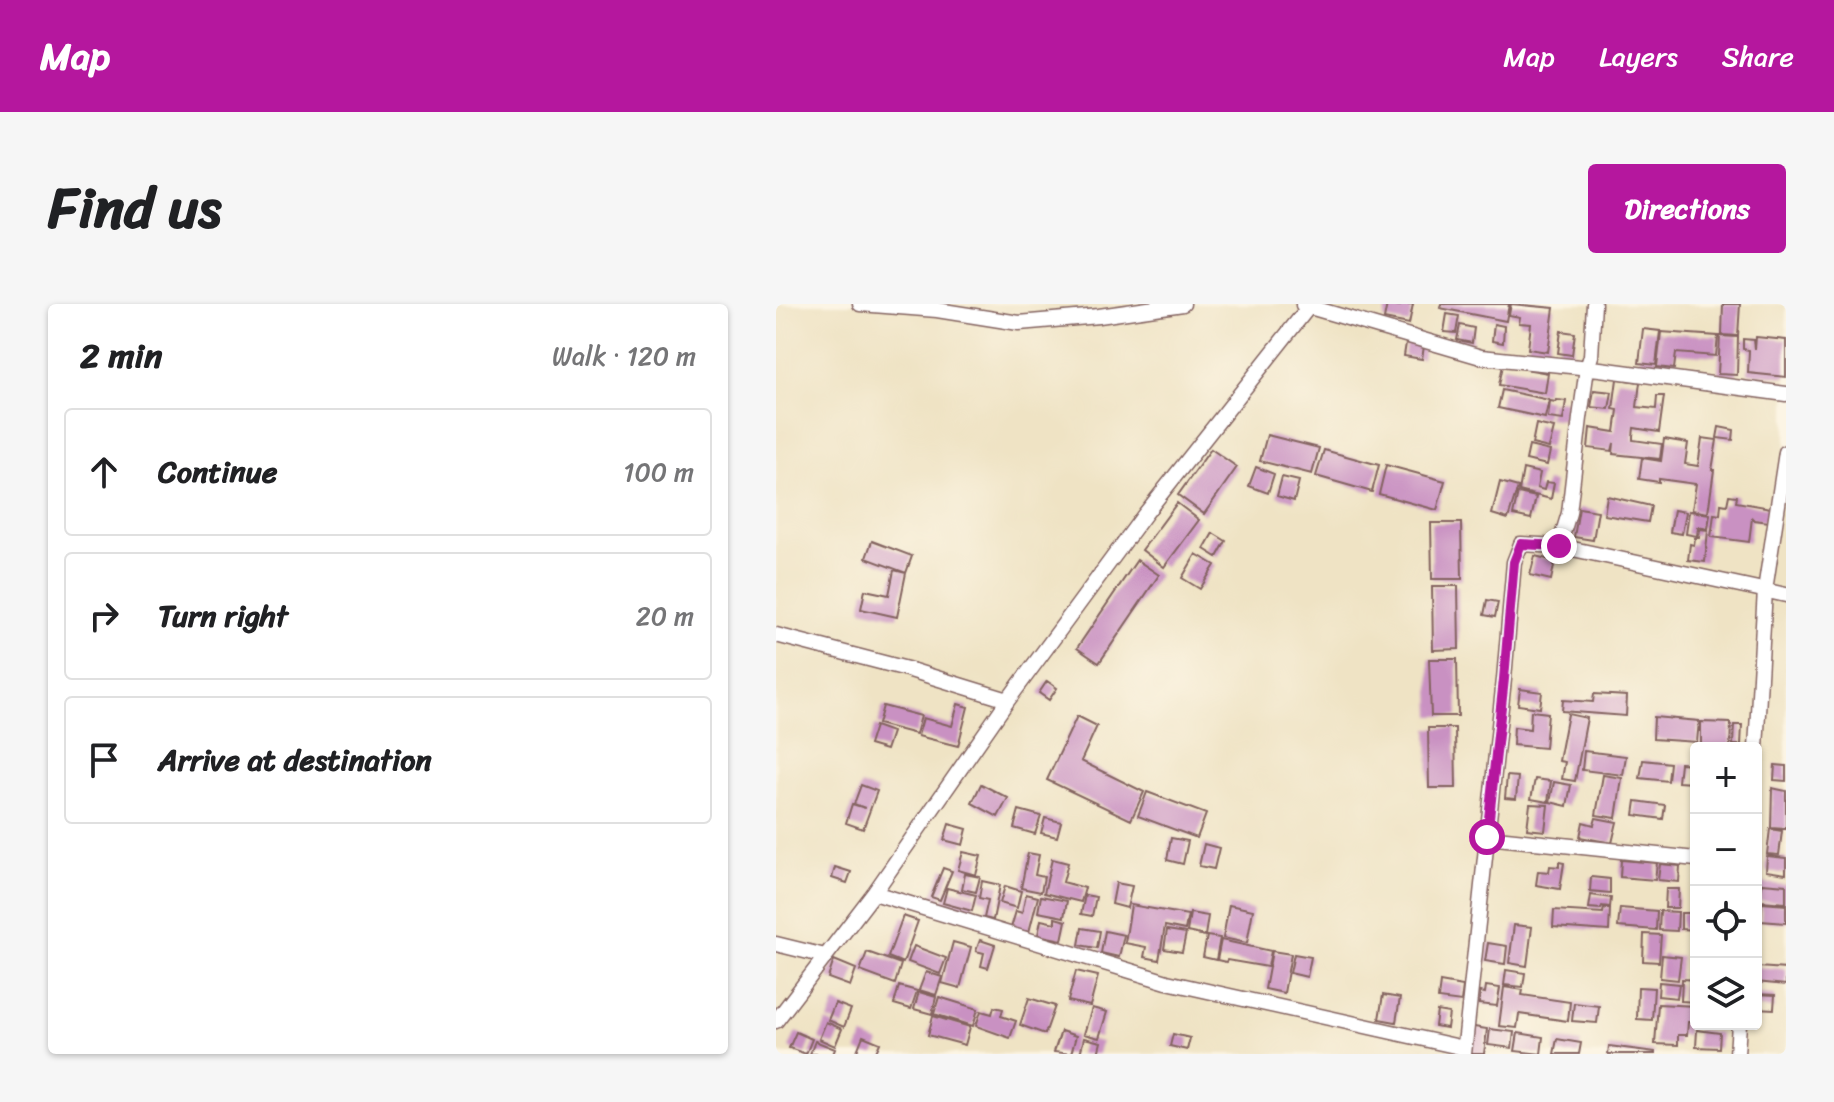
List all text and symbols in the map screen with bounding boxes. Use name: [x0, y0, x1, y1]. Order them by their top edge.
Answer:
text: Map: [40, 23, 110, 90]
text: Map: [1503, 32, 1555, 81]
text: Layers: [1599, 32, 1678, 81]
text: Share: [1722, 32, 1794, 81]
text: Find us: [48, 159, 221, 258]
button: Directions: [1588, 164, 1786, 253]
text: 2 min: [80, 326, 162, 386]
text: Walk · 120 m: [552, 333, 696, 379]
text: Continue: [158, 445, 277, 499]
text: 100 m: [623, 449, 694, 495]
icon: ahead: [82, 450, 126, 494]
route end: [1541, 528, 1577, 564]
text: Turn right: [158, 589, 288, 643]
text: 20 m: [636, 593, 694, 639]
icon: right: [82, 594, 126, 638]
text: Arrive at destination: [158, 733, 432, 787]
icon: arrive: [82, 738, 126, 782]
map controls: [1690, 742, 1762, 1030]
button: +: [1690, 742, 1762, 814]
button: −: [1690, 814, 1762, 886]
route start: [1469, 819, 1505, 855]
button: locate: [1690, 886, 1762, 958]
button: layers: [1690, 958, 1762, 1030]

